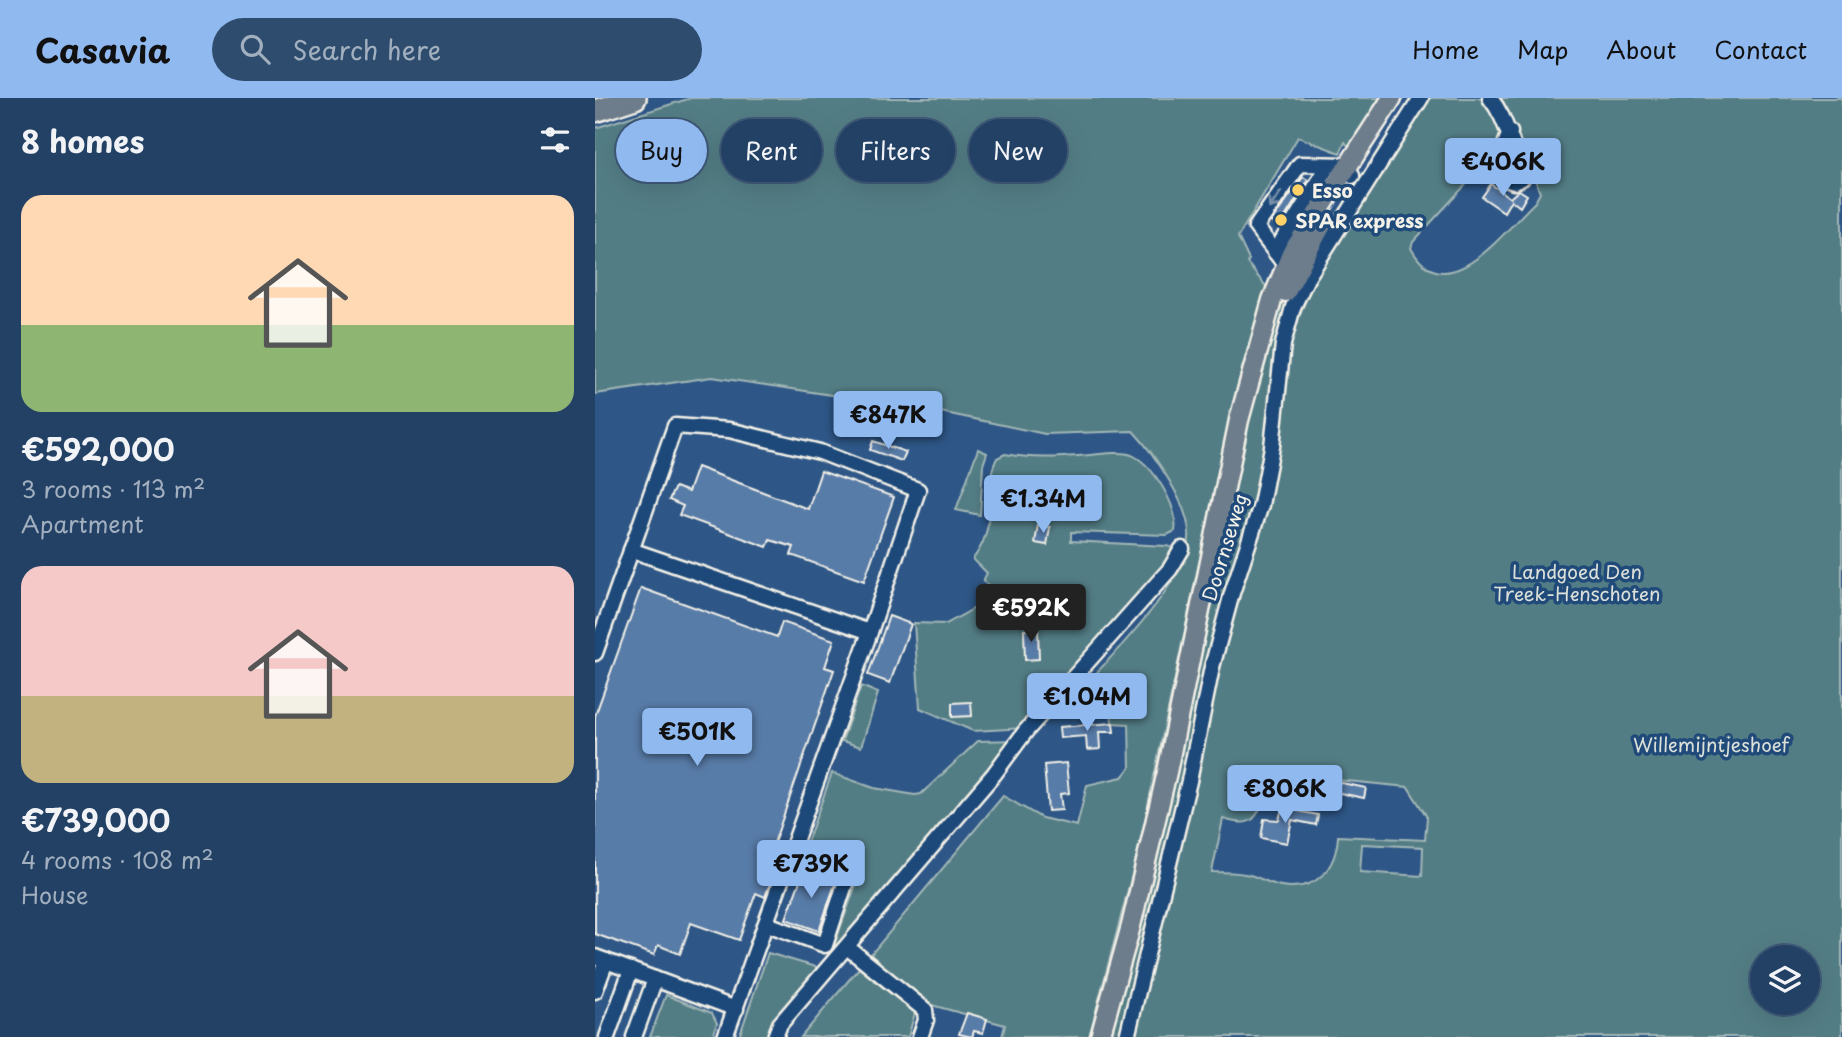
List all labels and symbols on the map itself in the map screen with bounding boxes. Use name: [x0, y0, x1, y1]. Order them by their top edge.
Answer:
pin: €406K: [1454, 139, 1552, 198]
place label: Esso: [1312, 176, 1353, 204]
marker: Esso: [1290, 182, 1306, 198]
one-way arrow: [1268, 190, 1282, 209]
place label: SPAR express: [1295, 206, 1424, 234]
marker: SPAR express: [1273, 212, 1289, 228]
pin: €847K: [839, 392, 937, 451]
pin: €1.34M: [986, 476, 1100, 535]
street label: Doornseweg: [1194, 490, 1254, 604]
park label: Landgoed Den Treek-Henschoten: [1494, 557, 1660, 607]
pin: €592K: [982, 584, 1080, 644]
pin: €1.04M: [1030, 674, 1144, 733]
pin: €501K: [648, 708, 746, 768]
park label: Willemijntjeshoef: [1633, 730, 1791, 758]
pin: €806K: [1236, 766, 1334, 825]
pin: €739K: [762, 840, 860, 900]

